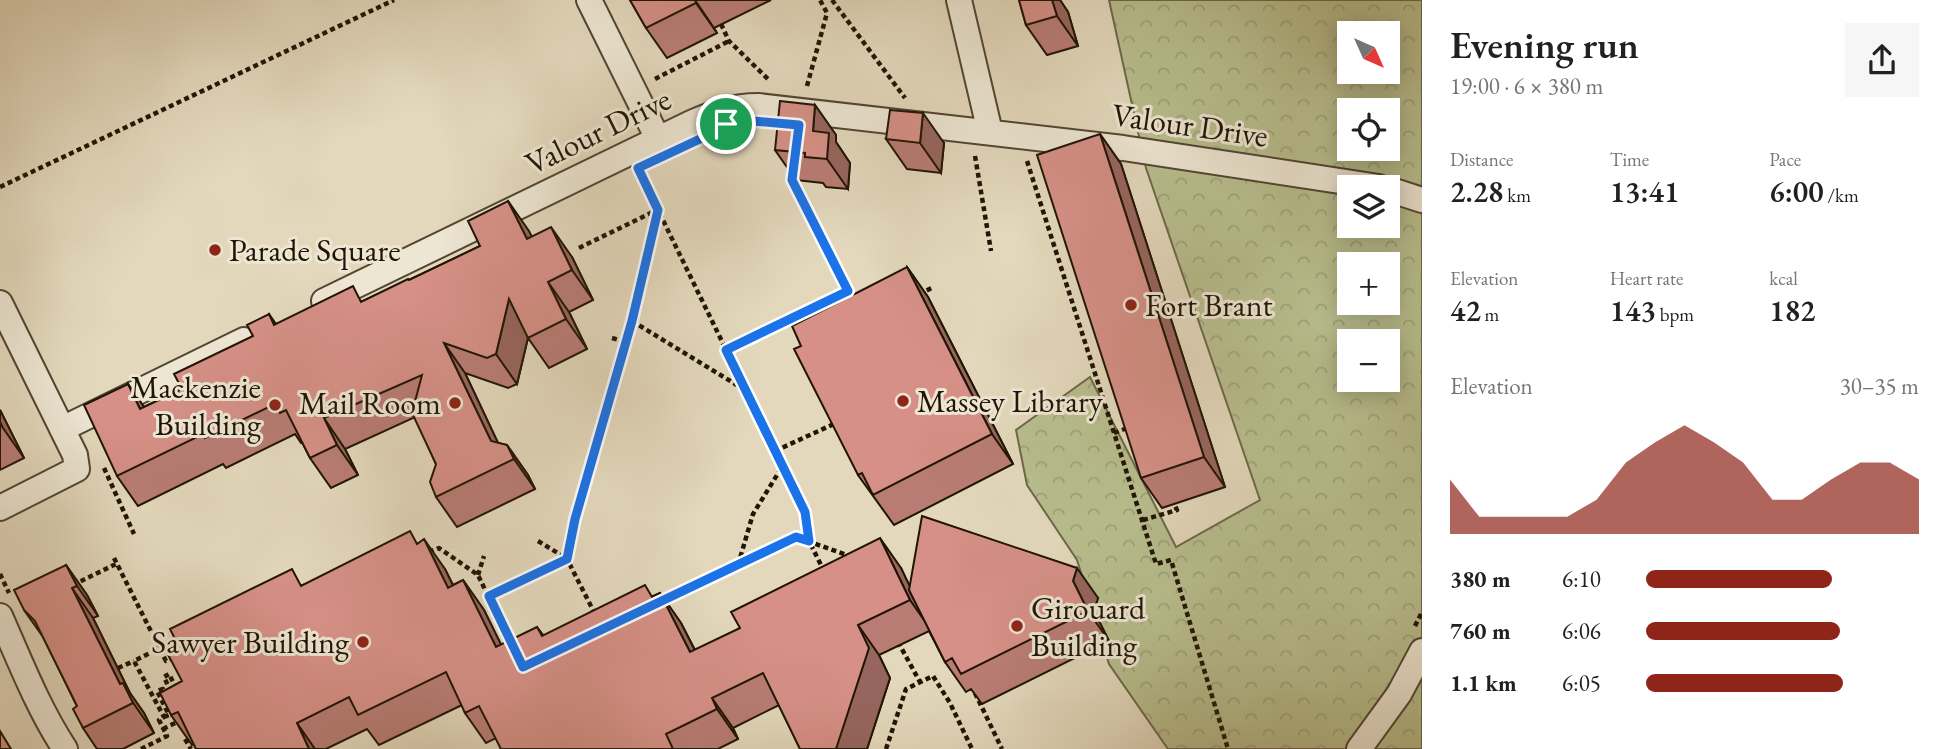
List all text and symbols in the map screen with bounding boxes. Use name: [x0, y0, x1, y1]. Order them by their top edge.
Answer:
text: Evening run: [1450, 20, 1639, 69]
north arrow: [1337, 21, 1400, 84]
map controls: [1337, 21, 1400, 392]
button: share: [1845, 23, 1919, 97]
text: 19:00 · 6 × 380 m: [1450, 71, 1603, 101]
street label: Valour Drive: [518, 78, 678, 184]
street label: Valour Drive: [1109, 93, 1271, 157]
pin: [696, 94, 756, 154]
button: locate: [1337, 98, 1400, 161]
icon: arrive: [707, 105, 745, 143]
text: Distance: [1450, 147, 1513, 172]
text: Time: [1610, 147, 1649, 172]
text: Pace: [1769, 147, 1801, 172]
text: 2.28: [1450, 172, 1503, 211]
text: 13:41: [1610, 172, 1679, 211]
text: 6:00: [1769, 172, 1824, 211]
button: layers: [1337, 175, 1400, 238]
text: km: [1503, 183, 1531, 208]
text: /km: [1824, 183, 1859, 208]
place label: Parade Square: [229, 229, 401, 271]
marker: Parade Square: [207, 242, 223, 258]
button: +: [1337, 252, 1400, 315]
text: Elevation: [1450, 266, 1518, 291]
text: Heart rate: [1610, 266, 1683, 291]
text: kcal: [1769, 266, 1798, 291]
place label: Fort Brant: [1145, 284, 1273, 326]
text: 42: [1450, 291, 1481, 330]
text: 143: [1610, 291, 1656, 330]
text: 182: [1769, 291, 1816, 330]
marker: Fort Brant: [1123, 297, 1139, 313]
text: m: [1481, 302, 1499, 327]
text: bpm: [1656, 302, 1694, 327]
button: −: [1337, 329, 1400, 392]
place label: Mackenzie Building: [130, 366, 262, 445]
text: Elevation: [1450, 371, 1533, 401]
text: 30–35 m: [1840, 371, 1919, 401]
place label: Massey Library: [917, 380, 1104, 422]
place label: Mail Room: [299, 382, 441, 424]
marker: Massey Library: [895, 393, 911, 409]
marker: Mail Room: [447, 395, 463, 411]
marker: Mackenzie Building: [267, 397, 283, 413]
text: 380 m: [1450, 564, 1511, 594]
text: 6:10: [1562, 564, 1601, 594]
place label: Girouard Building: [1031, 587, 1146, 666]
text: 760 m: [1450, 616, 1511, 646]
text: 6:06: [1562, 616, 1601, 646]
marker: Girouard Building: [1009, 618, 1025, 634]
place label: Sawyer Building: [151, 621, 350, 663]
marker: Sawyer Building: [355, 634, 371, 650]
text: 1.1 km: [1450, 668, 1517, 698]
text: 6:05: [1562, 668, 1601, 698]

